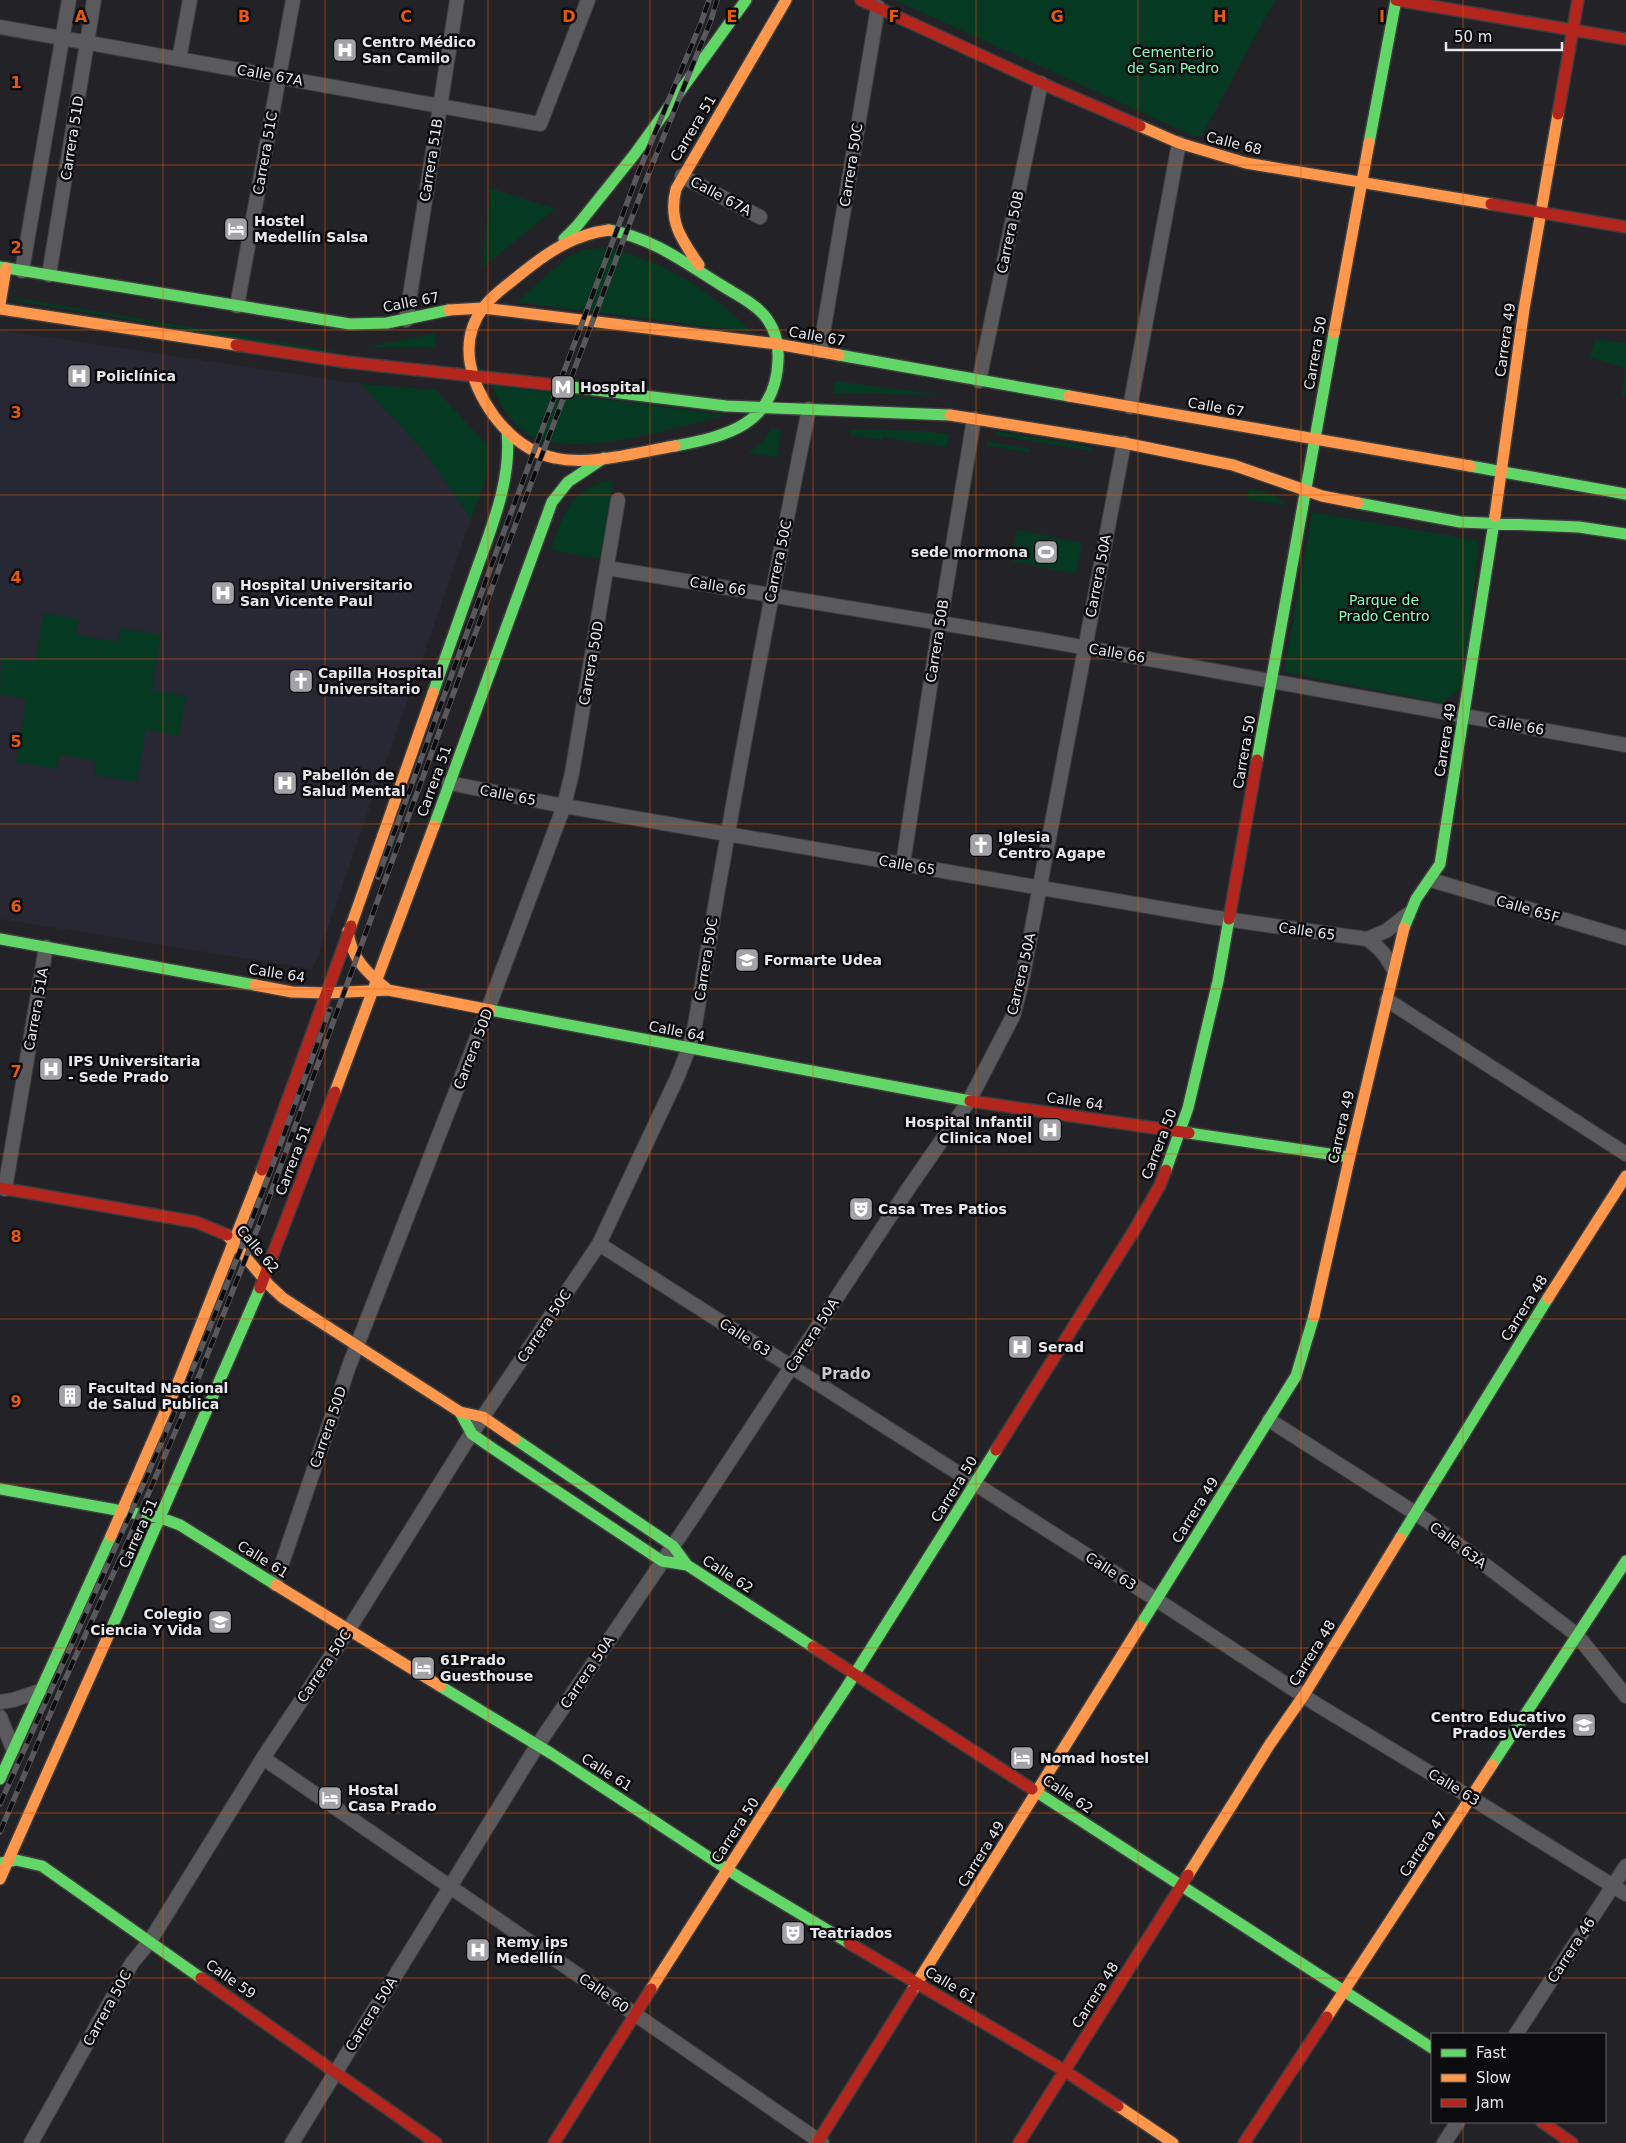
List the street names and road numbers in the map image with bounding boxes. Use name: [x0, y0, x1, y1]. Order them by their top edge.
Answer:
street label: Calle 67A: [236, 61, 305, 89]
street label: Carrera 51: [667, 92, 719, 164]
street label: Carrera 51D: [57, 95, 87, 181]
street label: Carrera 51C: [250, 110, 280, 196]
street label: Carrera 51B: [417, 117, 445, 203]
street label: Carrera 50C: [837, 122, 866, 208]
street label: Calle 68: [1204, 128, 1264, 158]
street label: Calle 67A: [688, 173, 755, 219]
street label: Carrera 50B: [993, 189, 1027, 275]
street label: Calle 67: [381, 289, 441, 315]
street label: Carrera 49: [1492, 302, 1518, 378]
street label: Carrera 50: [1301, 315, 1329, 391]
street label: Calle 67: [788, 323, 846, 349]
street label: Calle 67: [1187, 394, 1245, 420]
street label: Carrera 50C: [761, 518, 795, 604]
street label: Carrera 50A: [1082, 533, 1114, 619]
street label: Calle 66: [689, 574, 747, 598]
street label: Carrera 50B: [923, 598, 951, 684]
street label: Carrera 50D: [576, 620, 606, 706]
street label: Calle 66: [1088, 640, 1147, 666]
street label: Carrera 49: [1431, 702, 1459, 778]
street label: Calle 66: [1487, 712, 1546, 738]
street label: Carrera 50: [1230, 714, 1258, 790]
street label: Carrera 51: [414, 743, 454, 819]
street label: Calle 65: [478, 782, 538, 808]
street label: Calle 65: [878, 852, 936, 878]
street label: Calle 65F: [1495, 892, 1561, 926]
street label: Carrera 50C: [692, 916, 721, 1002]
street label: Calle 65: [1278, 919, 1336, 943]
street label: Carrera 50A: [1004, 931, 1038, 1017]
street label: Calle 64: [248, 961, 306, 985]
street label: Carrera 51A: [21, 966, 51, 1052]
street label: Carrera 50D: [450, 1006, 496, 1092]
street label: Calle 64: [647, 1018, 707, 1044]
street label: Calle 64: [1046, 1089, 1104, 1113]
street label: Carrera 49: [1325, 1089, 1357, 1165]
street label: Carrera 50: [1138, 1106, 1180, 1182]
street label: Carrera 51: [272, 1122, 314, 1198]
street label: Calle 62: [234, 1222, 282, 1276]
street label: Carrera 48: [1497, 1272, 1551, 1344]
street label: Carrera 50C: [514, 1286, 574, 1365]
street label: Carrera 50A: [782, 1295, 842, 1375]
street label: Calle 63: [717, 1315, 773, 1359]
street label: Carrera 50D: [307, 1384, 349, 1470]
street label: Carrera 50: [927, 1453, 981, 1525]
street label: Carrera 49: [1168, 1474, 1222, 1546]
street label: Carrera 51: [116, 1496, 160, 1570]
street label: Calle 63A: [1427, 1519, 1490, 1572]
street label: Calle 61: [235, 1537, 291, 1581]
street label: Calle 63: [1083, 1549, 1139, 1593]
street label: Calle 62: [700, 1552, 756, 1596]
street label: Carrera 48: [1285, 1617, 1339, 1689]
street label: Carrera 50C: [294, 1626, 354, 1705]
street label: Carrera 50A: [557, 1632, 617, 1711]
street label: Calle 61: [579, 1750, 635, 1794]
street label: Calle 63: [1425, 1765, 1483, 1809]
street label: Calle 62: [1040, 1771, 1096, 1817]
street label: Carrera 50: [708, 1794, 762, 1866]
street label: Carrera 47: [1396, 1808, 1450, 1880]
street label: Carrera 49: [954, 1818, 1008, 1890]
street label: Carrera 46: [1544, 1914, 1598, 1986]
street label: Calle 59: [203, 1956, 259, 2002]
street label: Carrera 48: [1068, 1959, 1122, 2031]
street label: Calle 61: [922, 1963, 980, 2007]
street label: Carrera 50C: [80, 1967, 135, 2049]
street label: Calle 60: [576, 1970, 632, 2016]
street label: Carrera 50A: [342, 1974, 400, 2054]

